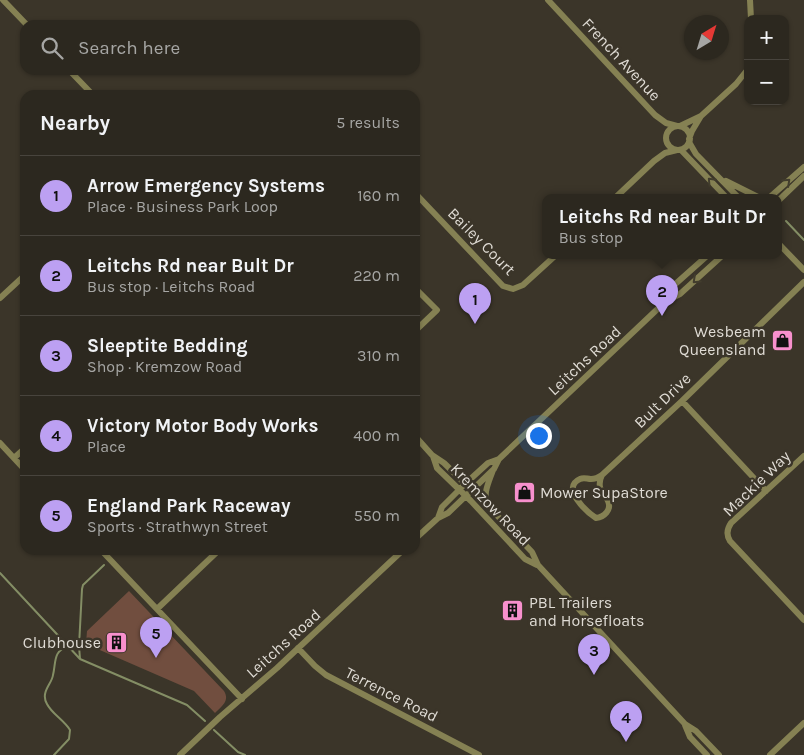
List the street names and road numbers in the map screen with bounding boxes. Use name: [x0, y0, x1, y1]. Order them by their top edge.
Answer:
street label: French Avenue: [578, 14, 665, 105]
street label: Bailey Court: [444, 204, 519, 279]
street label: Leitchs Road: [544, 322, 625, 399]
street label: Bult Drive: [630, 369, 695, 432]
street label: Mackie Way: [719, 446, 794, 520]
street label: Kremzow Road: [447, 459, 535, 550]
street label: Leitchs Road: [242, 605, 324, 682]
street label: Terrence Road: [342, 663, 441, 726]

